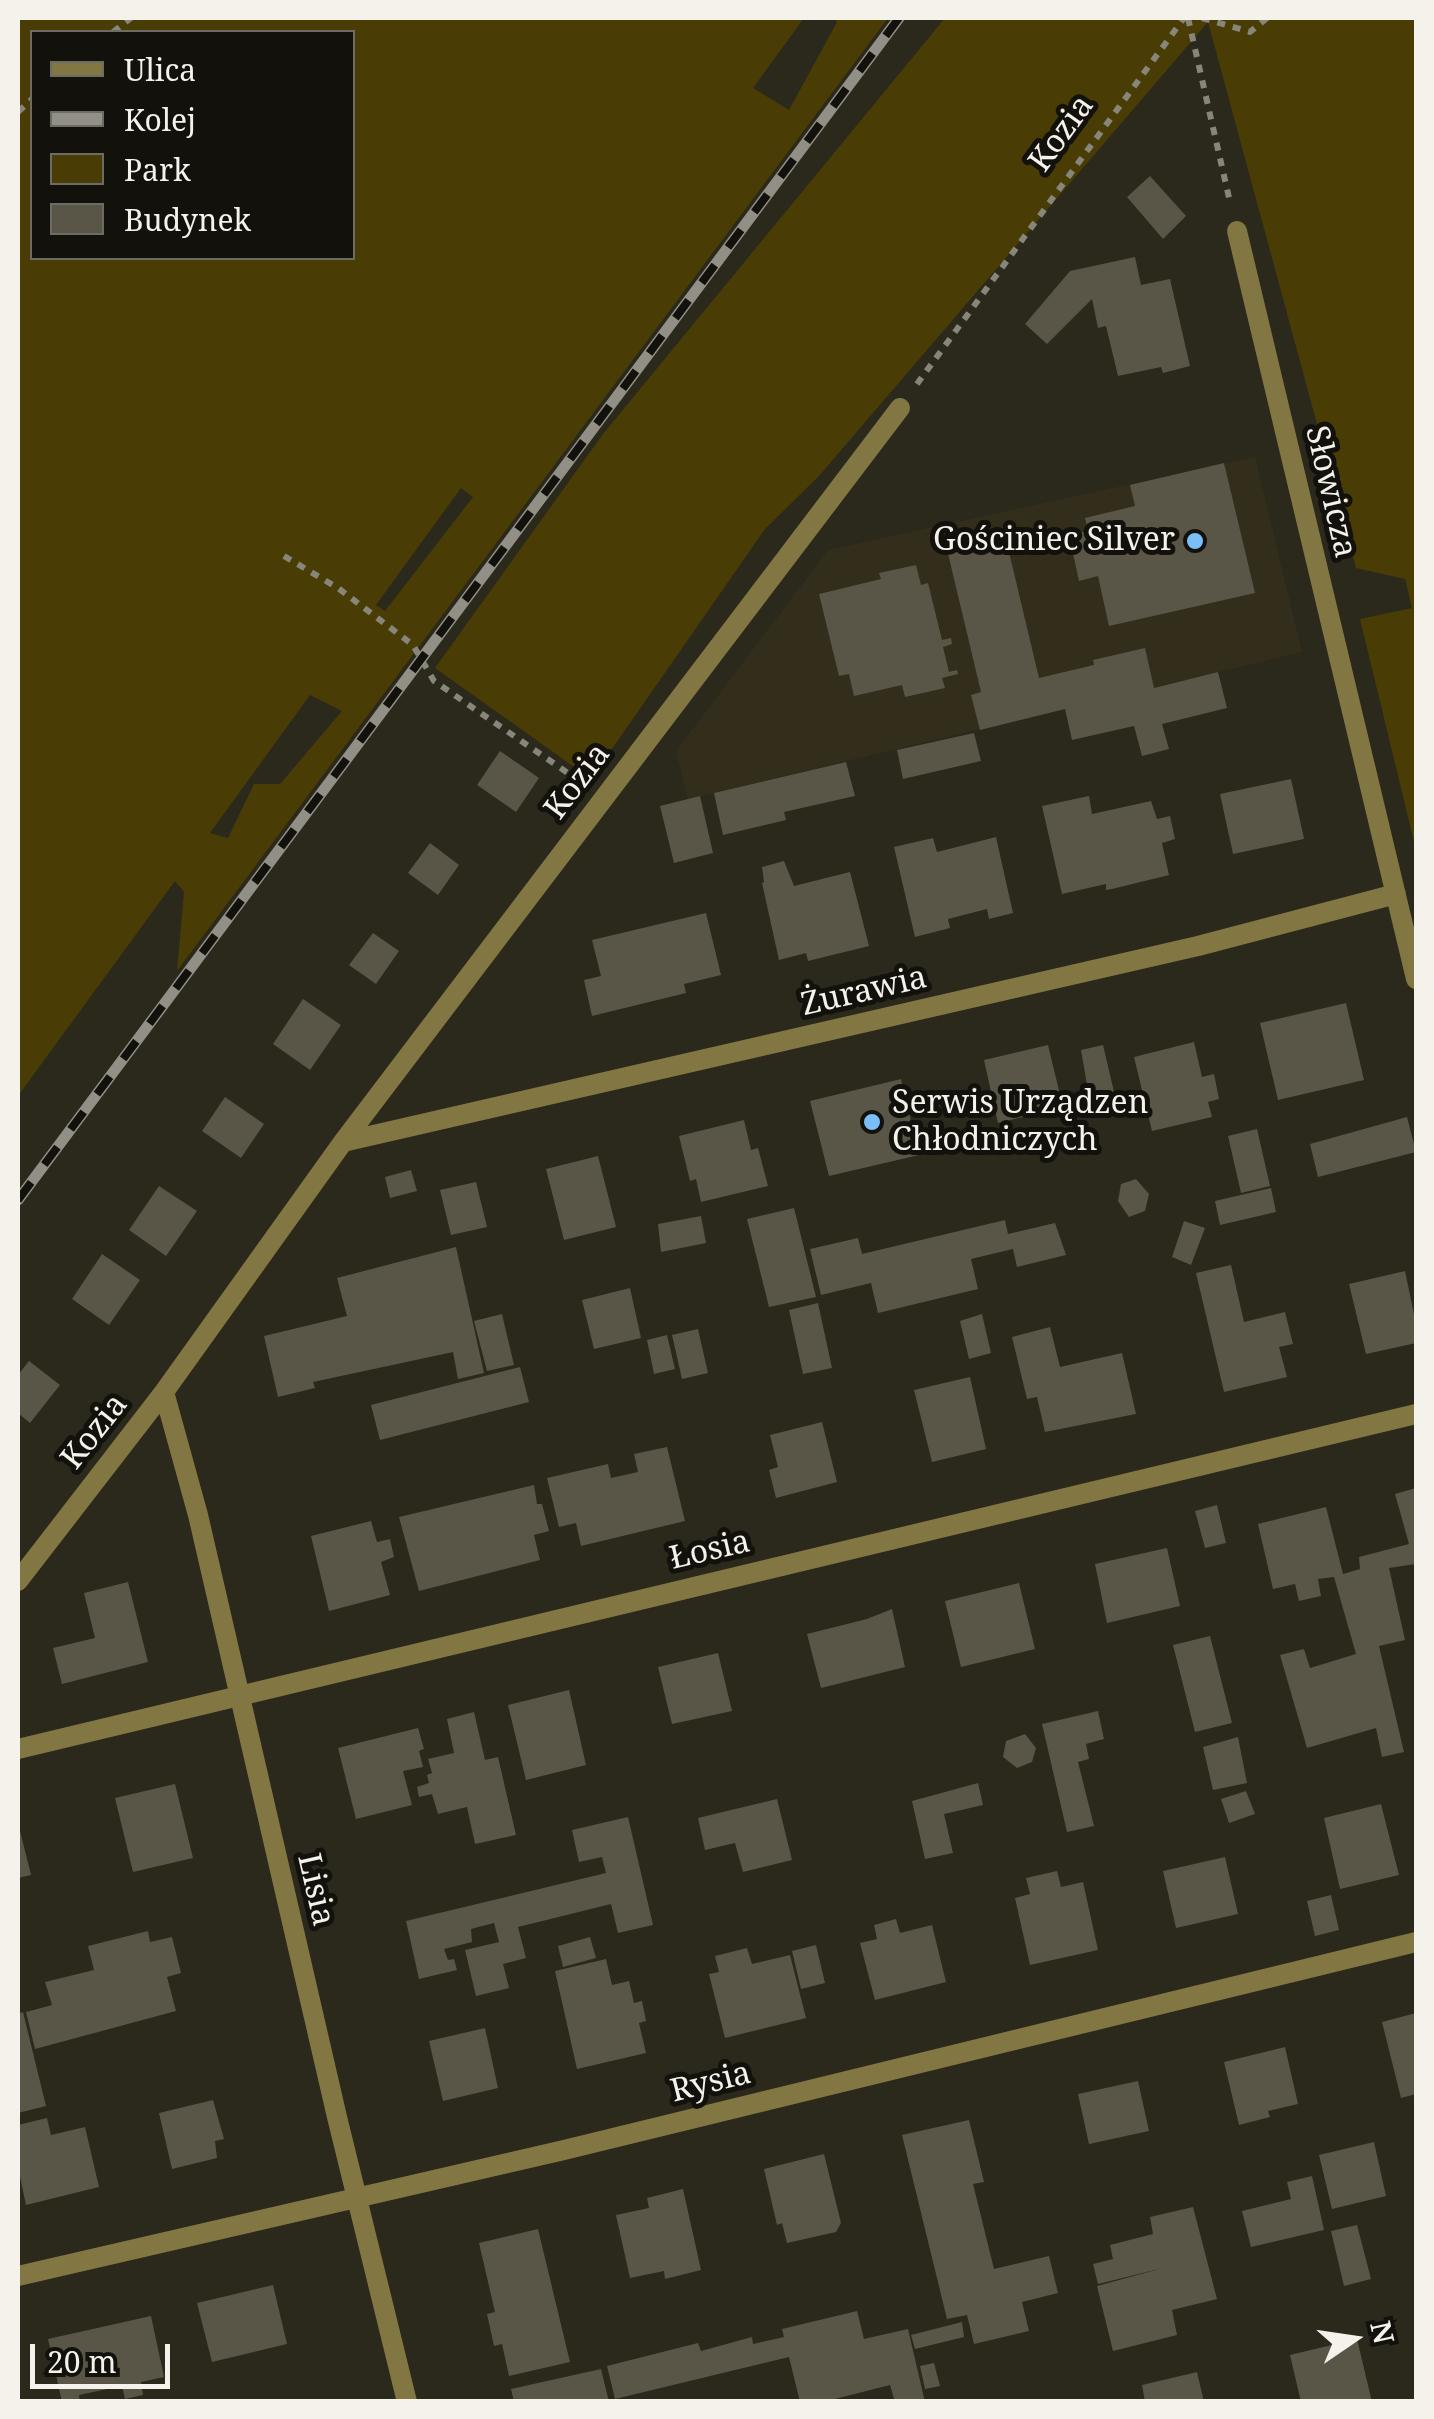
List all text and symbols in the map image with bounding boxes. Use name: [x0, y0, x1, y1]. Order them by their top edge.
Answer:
legend: [30, 30, 355, 260]
text: Ulica: [124, 49, 196, 90]
street label: Kozia: [1022, 88, 1102, 180]
text: Kolej: [124, 99, 196, 140]
text: Park: [124, 149, 191, 190]
text: Budynek: [124, 199, 251, 240]
street label: Słowicza: [1296, 422, 1364, 562]
place label: Gościniec Silver: [933, 522, 1175, 560]
marker: Gościniec Silver: [1184, 530, 1206, 552]
street label: Kozia: [537, 737, 619, 827]
street label: Żurawia: [798, 959, 930, 1025]
place label: Serwis Urządzen Chłodniczych: [892, 1085, 1148, 1160]
marker: Serwis Urządzen Chłodniczych: [861, 1111, 883, 1133]
street label: Kozia: [54, 1387, 136, 1477]
street label: Łosia: [666, 1523, 754, 1579]
street label: Lisia: [288, 1850, 342, 1930]
street label: Rysia: [667, 2055, 755, 2111]
north arrow: [1304, 2289, 1404, 2389]
text: N: [1362, 2317, 1404, 2347]
scale bar: [35, 2324, 175, 2386]
text: 20 m: [47, 2341, 117, 2382]

